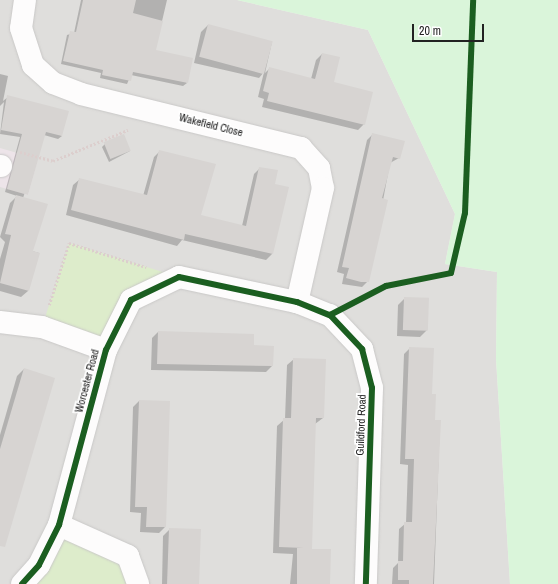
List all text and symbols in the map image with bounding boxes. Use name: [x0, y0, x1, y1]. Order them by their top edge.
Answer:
scale bar: [414, 16, 486, 42]
text: 20 m: [419, 23, 441, 39]
street label: Wakefield Close: [178, 111, 244, 139]
street label: Worcester Road: [72, 348, 102, 414]
street label: Guildford Road: [353, 394, 369, 456]

